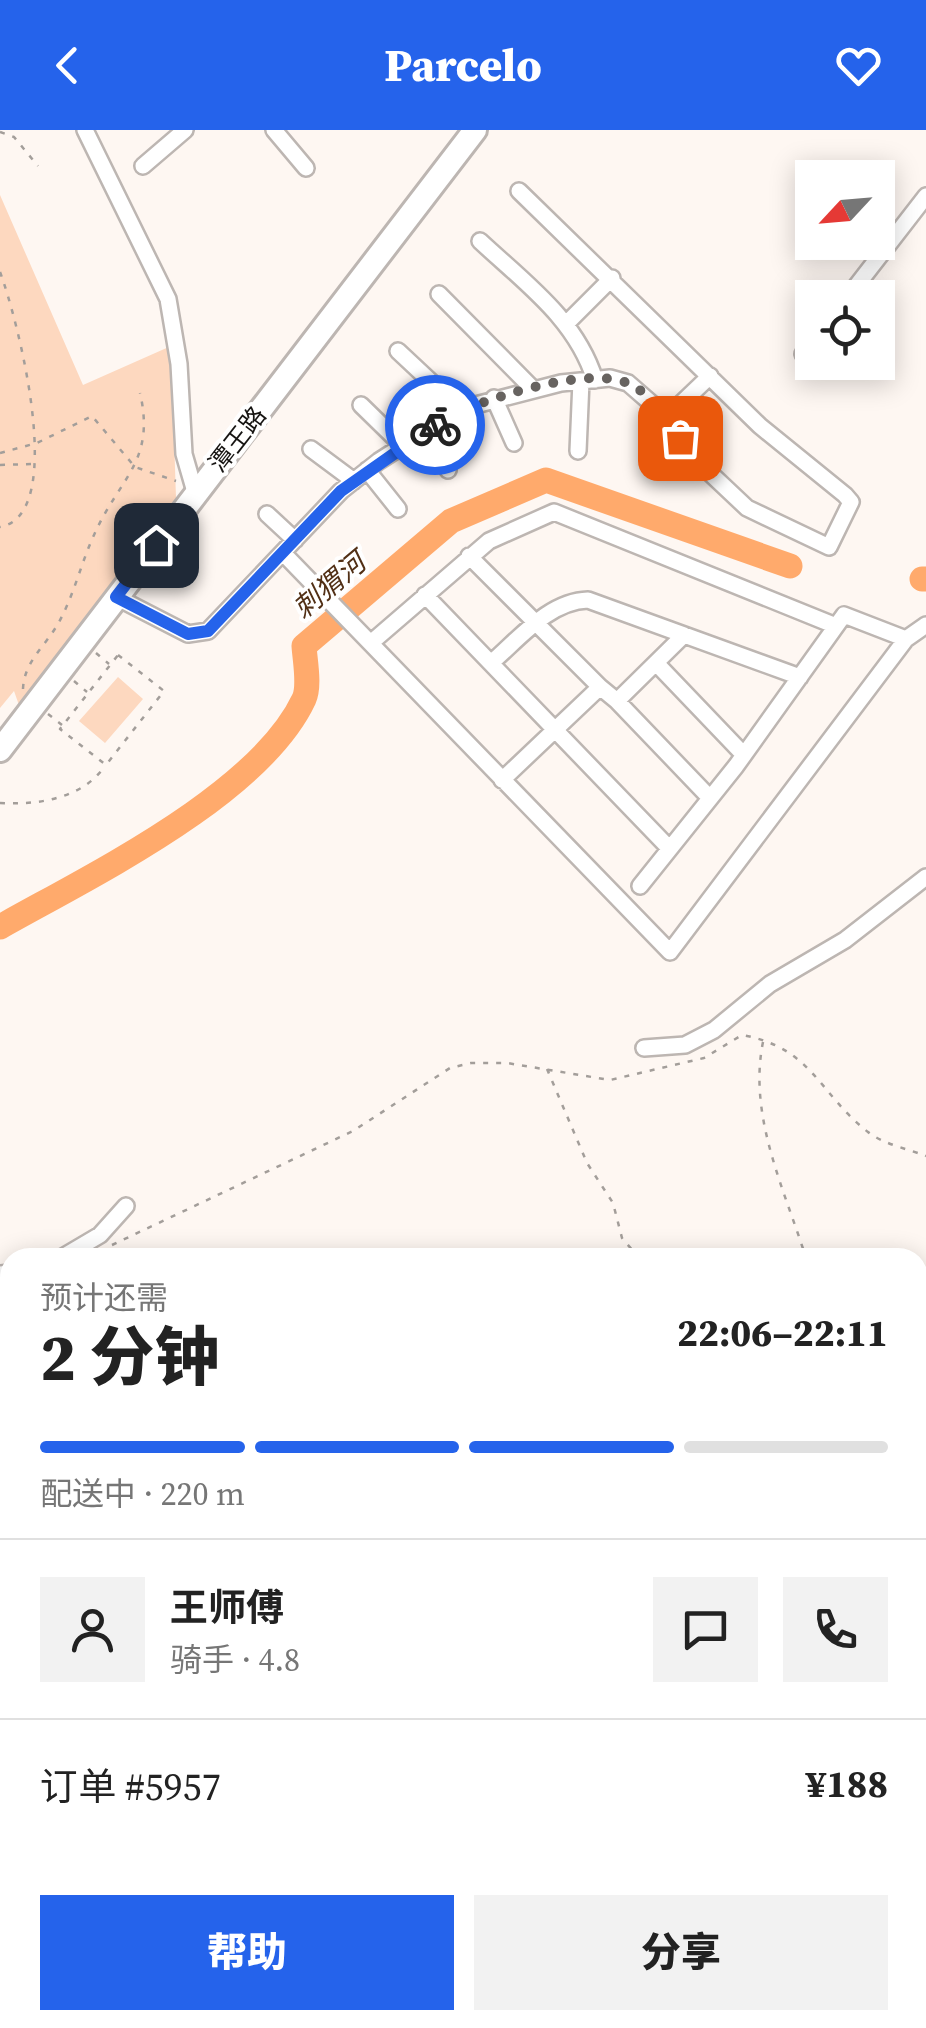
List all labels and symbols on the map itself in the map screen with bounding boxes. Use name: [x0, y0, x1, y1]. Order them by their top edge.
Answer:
north arrow: [795, 160, 895, 260]
courier: [385, 375, 485, 475]
pin: [638, 396, 723, 481]
street label: 潭王路: [201, 399, 273, 479]
pin: [114, 503, 199, 588]
water label: 刺猬河: [285, 540, 377, 627]

